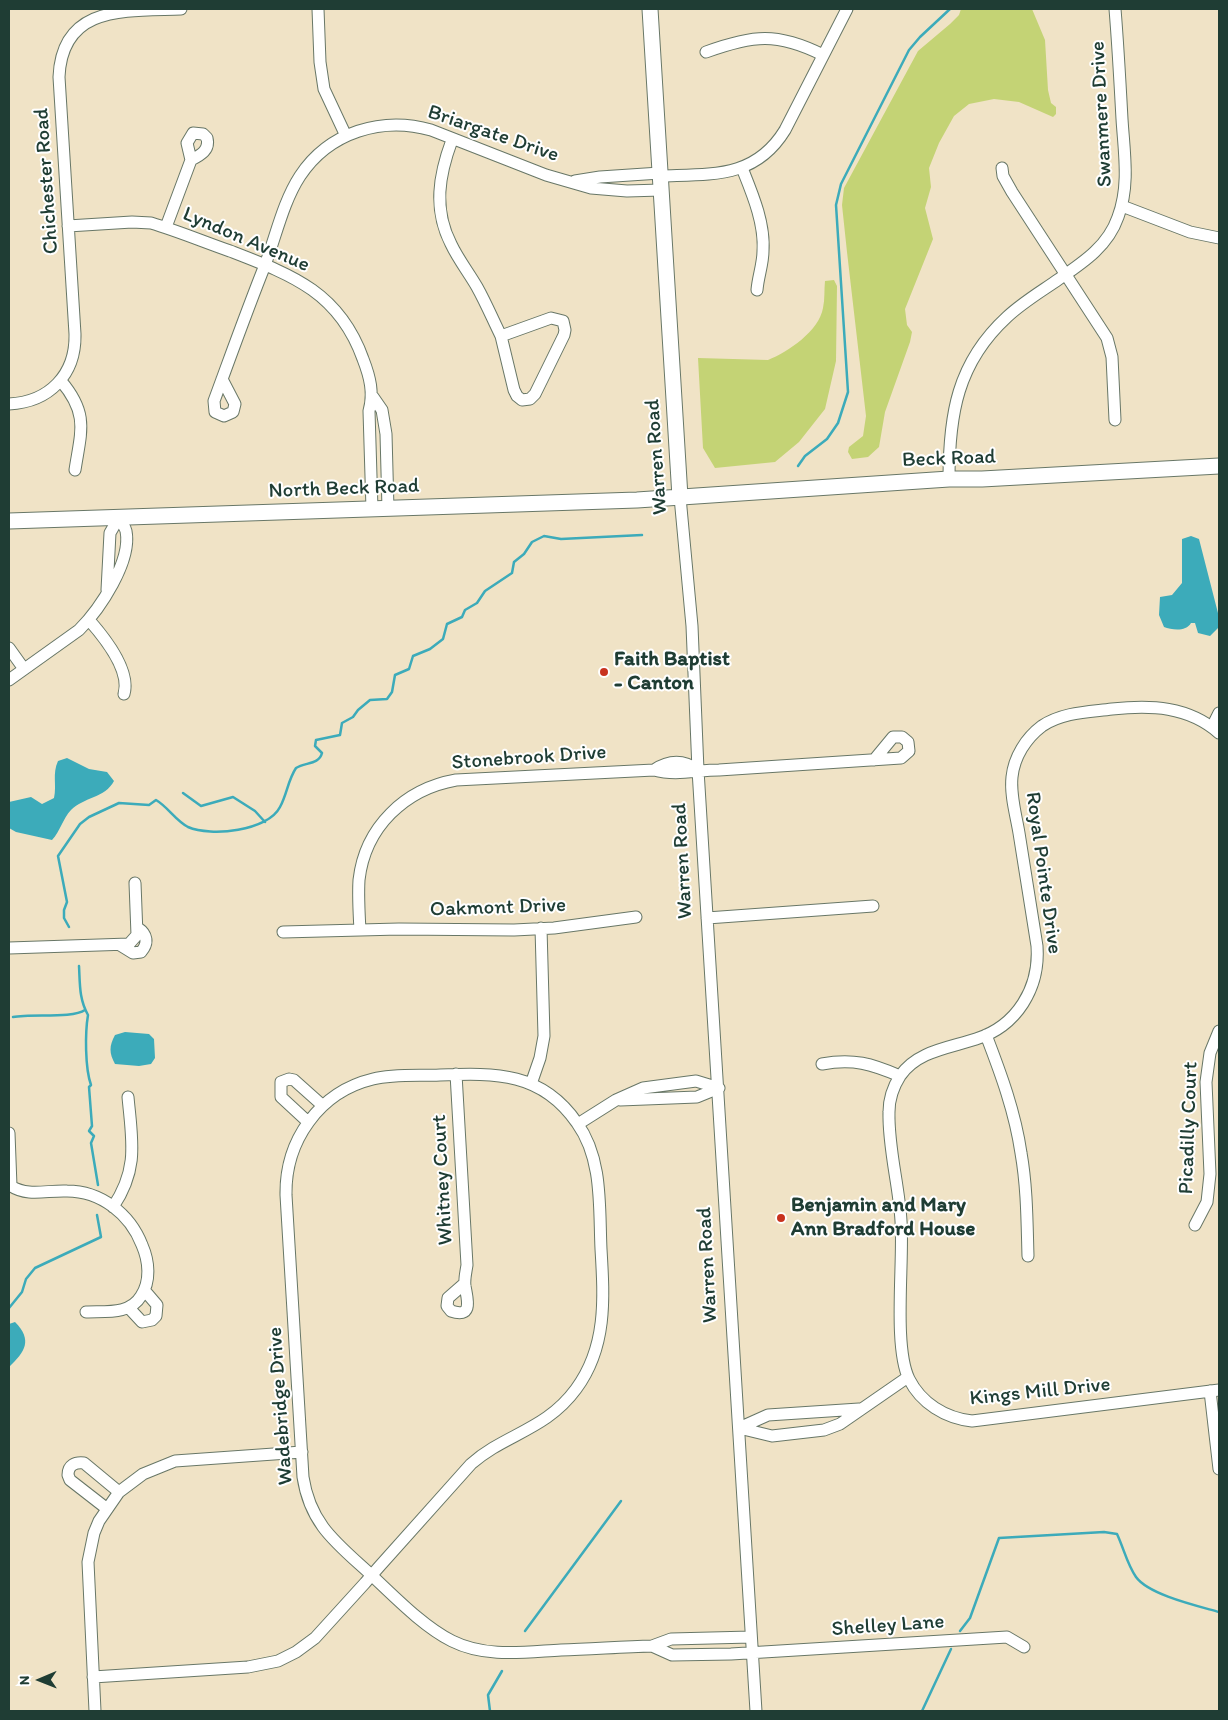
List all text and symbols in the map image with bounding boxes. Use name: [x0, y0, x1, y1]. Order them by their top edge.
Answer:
street label: Swanmere Drive: [1086, 40, 1118, 188]
street label: Briargate Drive: [424, 100, 562, 168]
street label: Chichester Road: [29, 107, 65, 255]
street label: Lyndon Avenue: [179, 202, 313, 278]
street label: Warren Road: [640, 398, 674, 516]
street label: Beck Road: [902, 445, 996, 473]
street label: North Beck Road: [268, 474, 420, 504]
place label: Faith Baptist - Canton: [614, 647, 730, 697]
marker: Faith Baptist - Canton: [598, 666, 610, 678]
street label: Stonebrook Drive: [451, 740, 607, 776]
street label: Royal Pointe Drive: [1019, 790, 1067, 956]
street label: Warren Road: [667, 802, 699, 920]
street label: Oakmont Drive: [429, 893, 567, 923]
street label: Picadilly Court: [1174, 1061, 1204, 1195]
street label: Whitney Court: [427, 1114, 459, 1246]
place label: Benjamin and Mary Ann Bradford House: [791, 1193, 975, 1243]
street label: Warren Road: [692, 1206, 724, 1324]
marker: Benjamin and Mary Ann Bradford House: [775, 1212, 787, 1224]
street label: Wadebridge Drive: [263, 1326, 299, 1486]
street label: Kings Mill Drive: [968, 1372, 1112, 1412]
street label: Shelley Lane: [831, 1609, 945, 1643]
north arrow: [15, 1655, 65, 1705]
text: N: [16, 1675, 33, 1685]

